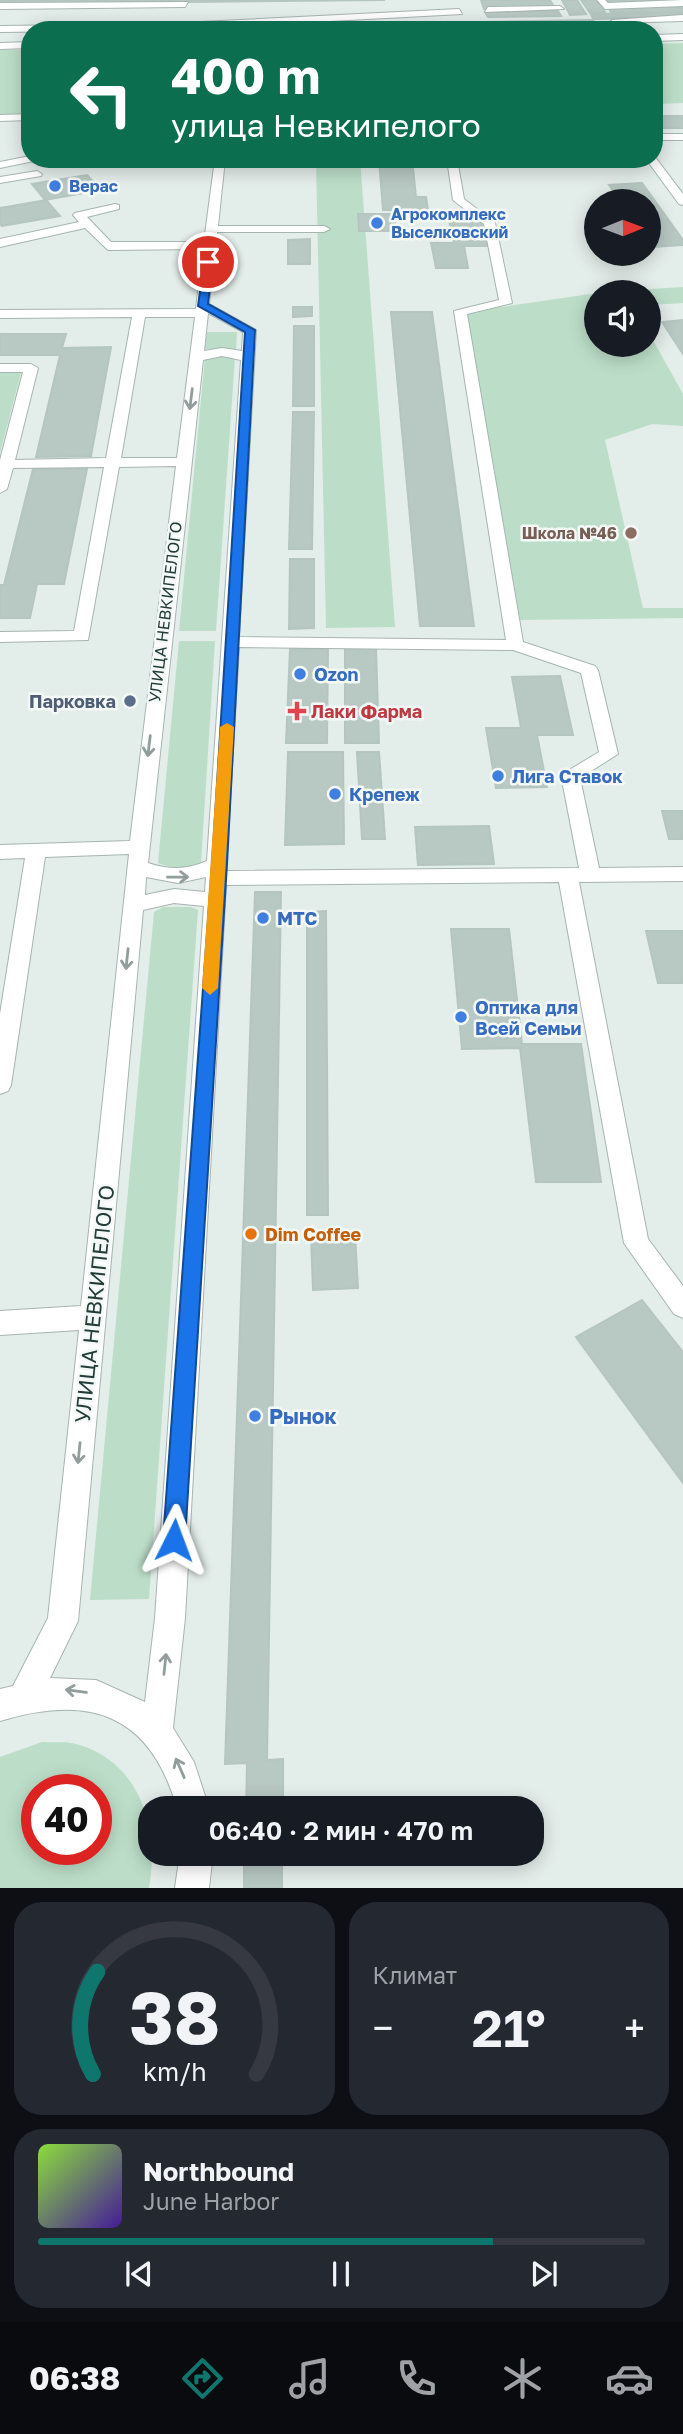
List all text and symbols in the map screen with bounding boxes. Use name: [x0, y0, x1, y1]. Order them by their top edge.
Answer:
text: 400 m: [171, 46, 320, 105]
icon: left: [56, 49, 147, 140]
text: улица Невкипелого: [171, 106, 481, 144]
place label: Верас: [69, 176, 118, 196]
marker: Верас: [47, 178, 63, 194]
north arrow: [584, 189, 662, 266]
map controls: [584, 189, 661, 357]
place label: Агрокомплекс Выселковский: [391, 204, 508, 242]
marker: Агрокомплекс Выселковский: [369, 215, 385, 231]
pin: [178, 232, 238, 292]
icon: arrive: [189, 243, 227, 281]
button: sound: [584, 280, 661, 357]
one-way arrow: [184, 387, 197, 410]
street label: УЛИЦА НЕВКИПЕЛОГО: [144, 520, 186, 704]
place label: Школа №46: [522, 523, 617, 543]
marker: Школа №46: [623, 525, 639, 541]
place label: Ozon: [314, 663, 359, 685]
marker: Ozon: [292, 666, 308, 682]
place label: Парковка: [29, 690, 116, 712]
marker: Парковка: [122, 693, 138, 709]
place label: Лаки Фарма: [311, 700, 422, 722]
marker: Лаки Фарма: [289, 703, 305, 719]
one-way arrow: [143, 734, 156, 757]
place label: Лига Ставок: [512, 765, 623, 787]
marker: Лига Ставок: [490, 768, 506, 784]
place label: Крепеж: [349, 783, 420, 805]
marker: Крепеж: [327, 786, 343, 802]
one-way arrow: [166, 870, 189, 884]
place label: МТС: [277, 907, 318, 929]
marker: МТС: [255, 910, 271, 926]
one-way arrow: [120, 947, 133, 970]
place label: Оптика для Всей Семьи: [475, 996, 581, 1039]
marker: Оптика для Всей Семьи: [453, 1009, 469, 1025]
street label: УЛИЦА НЕВКИПЕЛОГО: [69, 1184, 119, 1424]
place label: Dim Coffee: [265, 1223, 362, 1245]
marker: Dim Coffee: [243, 1226, 259, 1242]
place label: Рынок: [269, 1403, 337, 1429]
marker: Рынок: [247, 1408, 263, 1424]
one-way arrow: [72, 1442, 85, 1464]
position arrow: [137, 1503, 211, 1577]
one-way arrow: [159, 1653, 172, 1675]
one-way arrow: [65, 1685, 88, 1698]
one-way arrow: [173, 1757, 186, 1779]
speed limit sign: 40: [21, 1774, 112, 1865]
text: 06:40 · 2 мин · 470 m: [209, 1815, 473, 1846]
text: Климат: [373, 1961, 457, 1989]
text: 38: [129, 1974, 220, 2061]
text: 21°: [472, 1996, 546, 2058]
text: −: [373, 2005, 393, 2050]
text: +: [624, 2005, 645, 2050]
text: km/h: [142, 2056, 206, 2087]
text: Northbound: [143, 2156, 294, 2187]
text: June Harbor: [143, 2187, 279, 2215]
icon: previous: [120, 2255, 158, 2293]
icon: pause: [322, 2255, 360, 2293]
icon: next: [525, 2255, 563, 2293]
icon: directions: [178, 2354, 227, 2403]
icon: music: [285, 2354, 334, 2403]
icon: phone: [392, 2354, 441, 2403]
icon: climate: [498, 2354, 547, 2403]
icon: car: [605, 2354, 654, 2403]
text: 06:38: [29, 2359, 120, 2397]

